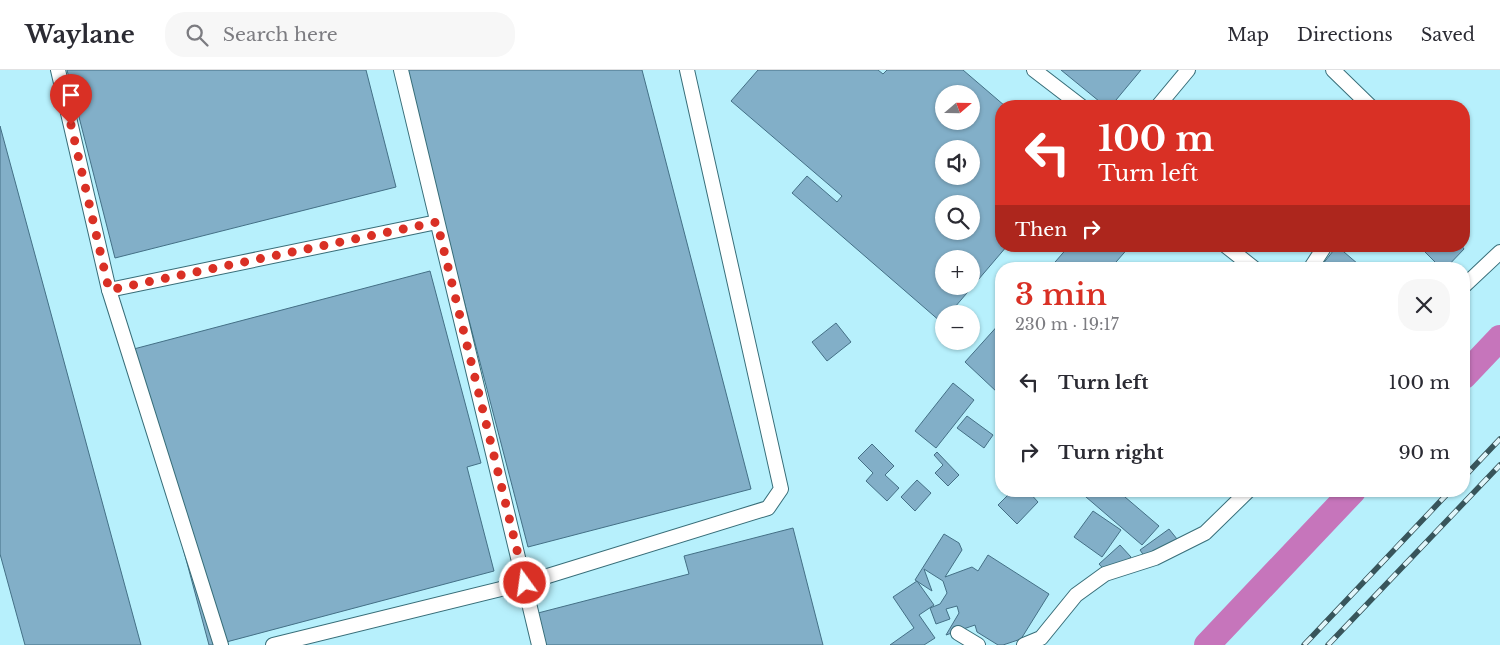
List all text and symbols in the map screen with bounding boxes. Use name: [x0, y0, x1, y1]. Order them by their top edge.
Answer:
search box: [165, 12, 515, 57]
text: Waylane: [25, 20, 135, 49]
icon: search: [183, 21, 211, 49]
text: Search here: [223, 23, 338, 46]
text: Map: [1227, 24, 1269, 46]
text: Directions: [1297, 24, 1393, 46]
text: Saved: [1421, 24, 1475, 46]
pin: [50, 74, 92, 125]
icon: arrive: [57, 81, 85, 109]
north arrow: [935, 85, 980, 130]
map controls: [935, 85, 980, 350]
text: 100 m: [1098, 117, 1214, 160]
icon: left: [1015, 120, 1080, 185]
button: sound: [935, 140, 980, 185]
text: Turn left: [1098, 160, 1198, 187]
button: search: [935, 195, 980, 240]
icon: right: [1077, 215, 1105, 243]
text: Then: [1015, 218, 1067, 241]
button: +: [935, 250, 980, 295]
text: 3 min: [1015, 276, 1107, 313]
button: close: [1398, 279, 1450, 331]
button: −: [935, 305, 980, 350]
text: 230 m · 19:17: [1015, 314, 1119, 334]
icon: left: [1015, 368, 1043, 396]
text: Turn left: [1058, 371, 1149, 394]
text: 100 m: [1389, 371, 1450, 394]
icon: right: [1015, 438, 1043, 466]
text: Turn right: [1058, 441, 1164, 464]
text: 90 m: [1398, 441, 1450, 464]
position arrow: [498, 556, 550, 608]

